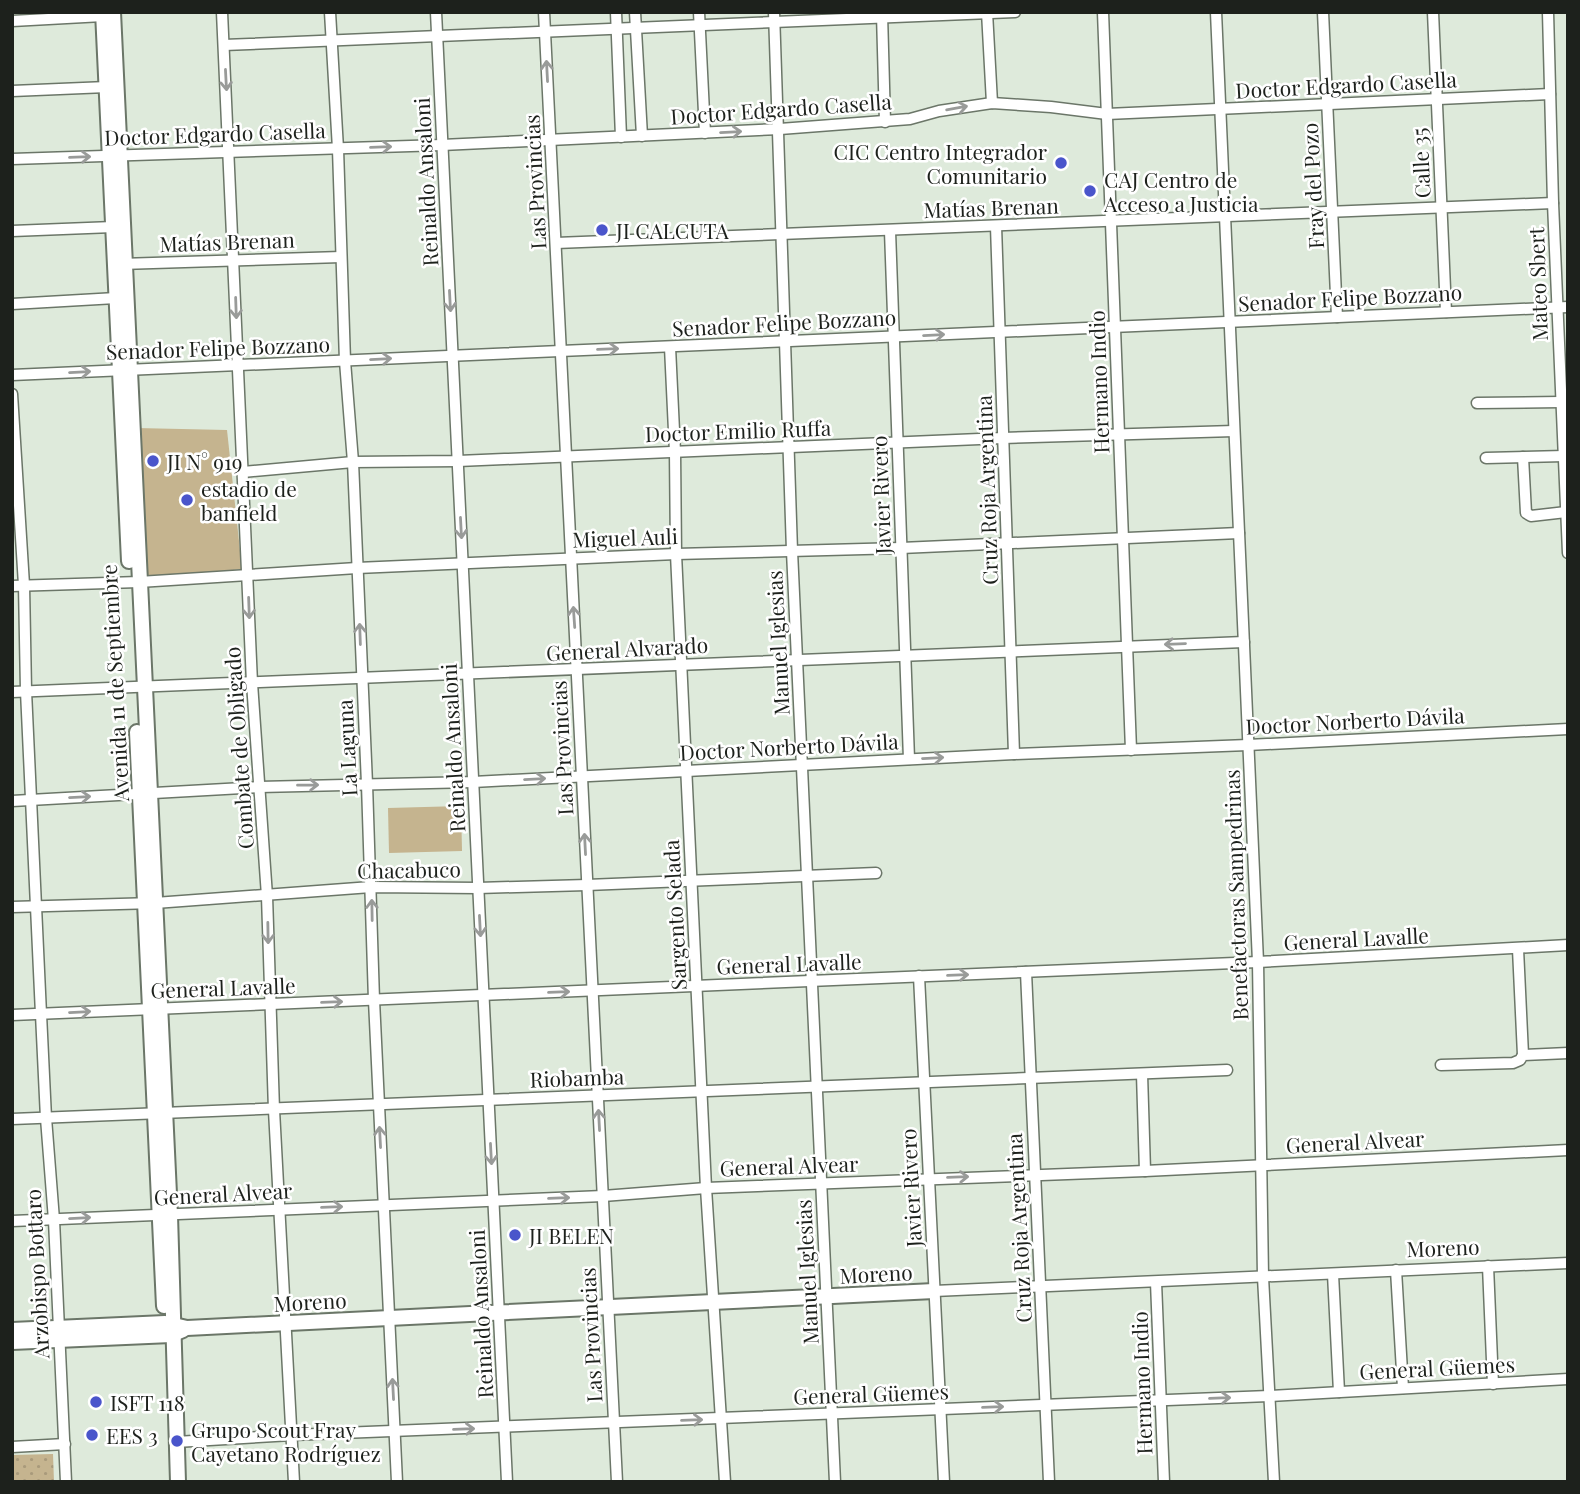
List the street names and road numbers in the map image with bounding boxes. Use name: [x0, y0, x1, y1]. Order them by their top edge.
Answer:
street label: Doctor Edgardo Casella: [1235, 64, 1458, 104]
street label: Doctor Edgardo Casella: [670, 86, 893, 130]
street label: Reinaldo Ansaloni: [407, 97, 443, 267]
street label: Las Provincias: [516, 114, 552, 250]
street label: Doctor Edgardo Casella: [104, 115, 327, 151]
street label: Fray del Pozo: [1295, 122, 1329, 250]
street label: Calle 35: [1404, 127, 1436, 199]
street label: Matías Brenan: [923, 191, 1060, 223]
street label: Matías Brenan: [159, 225, 296, 257]
street label: Mateo Sbert: [1521, 226, 1553, 341]
street label: Senador Felipe Bozzano: [1237, 277, 1463, 317]
street label: Senador Felipe Bozzano: [671, 302, 897, 342]
street label: Hermano Indio: [1082, 310, 1114, 454]
street label: Senador Felipe Bozzano: [105, 329, 331, 365]
street label: Cruz Roja Argentina: [969, 394, 1003, 585]
street label: Doctor Emilio Ruffa: [644, 413, 832, 447]
street label: Javier Rivero: [864, 435, 896, 556]
street label: Miguel Auli: [572, 521, 678, 553]
street label: Avenida 11 de Septiembre: [94, 564, 134, 803]
street label: Manuel Iglesias: [759, 570, 795, 716]
street label: General Alvarado: [545, 630, 709, 666]
street label: Combate de Obligado: [217, 646, 259, 850]
street label: Reinaldo Ansaloni: [434, 663, 470, 833]
street label: Las Provincias: [543, 680, 579, 816]
street label: La Laguna: [329, 698, 363, 797]
street label: Doctor Norberto Dávila: [1245, 700, 1466, 740]
street label: Doctor Norberto Dávila: [679, 726, 900, 766]
street label: Benefactoras Sampedrinas: [1217, 769, 1253, 1021]
street label: Sargento Selada: [656, 839, 692, 991]
street label: Chacabuco: [357, 854, 461, 884]
street label: General Lavalle: [1283, 920, 1429, 956]
street label: General Lavalle: [716, 946, 862, 980]
street label: General Lavalle: [150, 970, 296, 1004]
street label: Riobamba: [529, 1061, 625, 1093]
street label: General Alvear: [1285, 1123, 1426, 1159]
street label: Javier Rivero: [893, 1128, 927, 1249]
street label: Cruz Roja Argentina: [999, 1132, 1037, 1324]
street label: General Alvear: [719, 1149, 859, 1181]
street label: General Alvear: [153, 1175, 294, 1211]
street label: Arzobispo Bottaro: [18, 1188, 54, 1361]
street label: Manuel Iglesias: [788, 1199, 824, 1345]
street label: Reinaldo Ansaloni: [462, 1229, 498, 1399]
street label: Moreno: [1406, 1232, 1480, 1262]
street label: Moreno: [839, 1257, 913, 1289]
street label: Las Provincias: [572, 1267, 608, 1403]
street label: Moreno: [273, 1285, 347, 1317]
street label: Hermano Indio: [1125, 1311, 1157, 1455]
street label: General Güemes: [1358, 1349, 1516, 1385]
street label: General Güemes: [793, 1376, 949, 1410]

